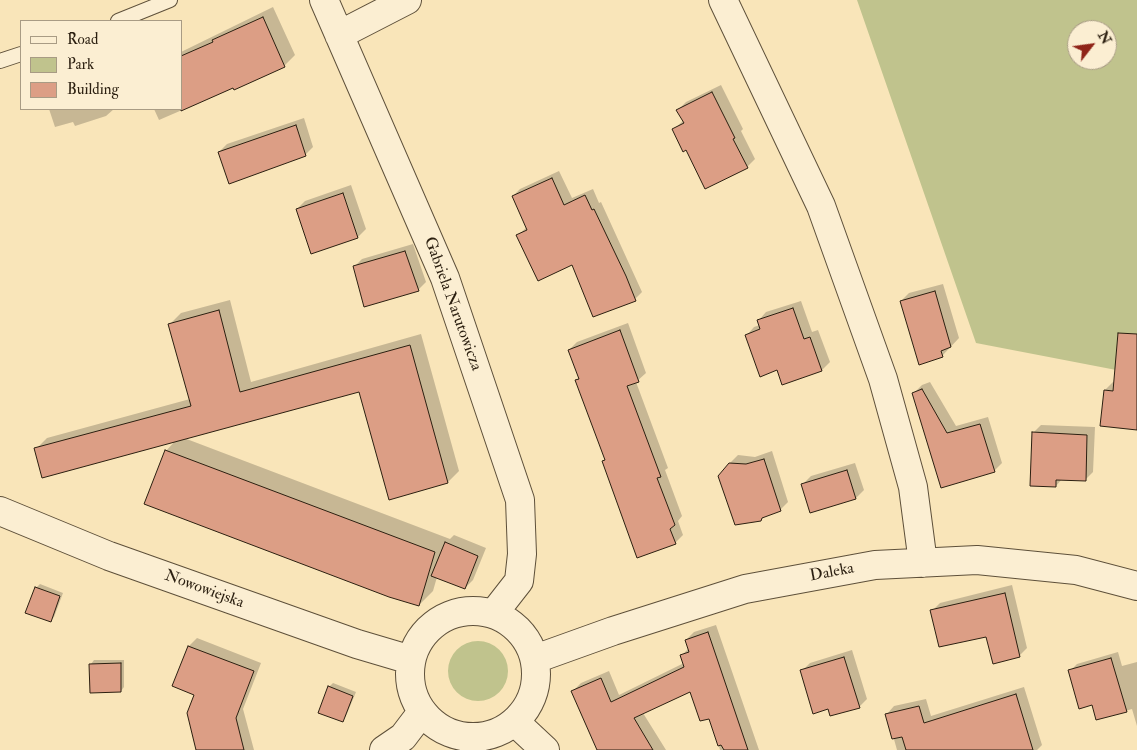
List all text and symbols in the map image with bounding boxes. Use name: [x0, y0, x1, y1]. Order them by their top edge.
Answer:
legend: [20, 20, 182, 110]
north arrow: [1067, 20, 1117, 70]
text: N: [1094, 28, 1115, 47]
text: Road: [67, 30, 98, 49]
text: Park: [67, 55, 94, 74]
text: Building: [67, 80, 119, 99]
street label: Gabriela Narutowicza: [419, 234, 485, 374]
street label: Daleka: [808, 559, 856, 587]
street label: Nowowiejska: [162, 567, 246, 613]

